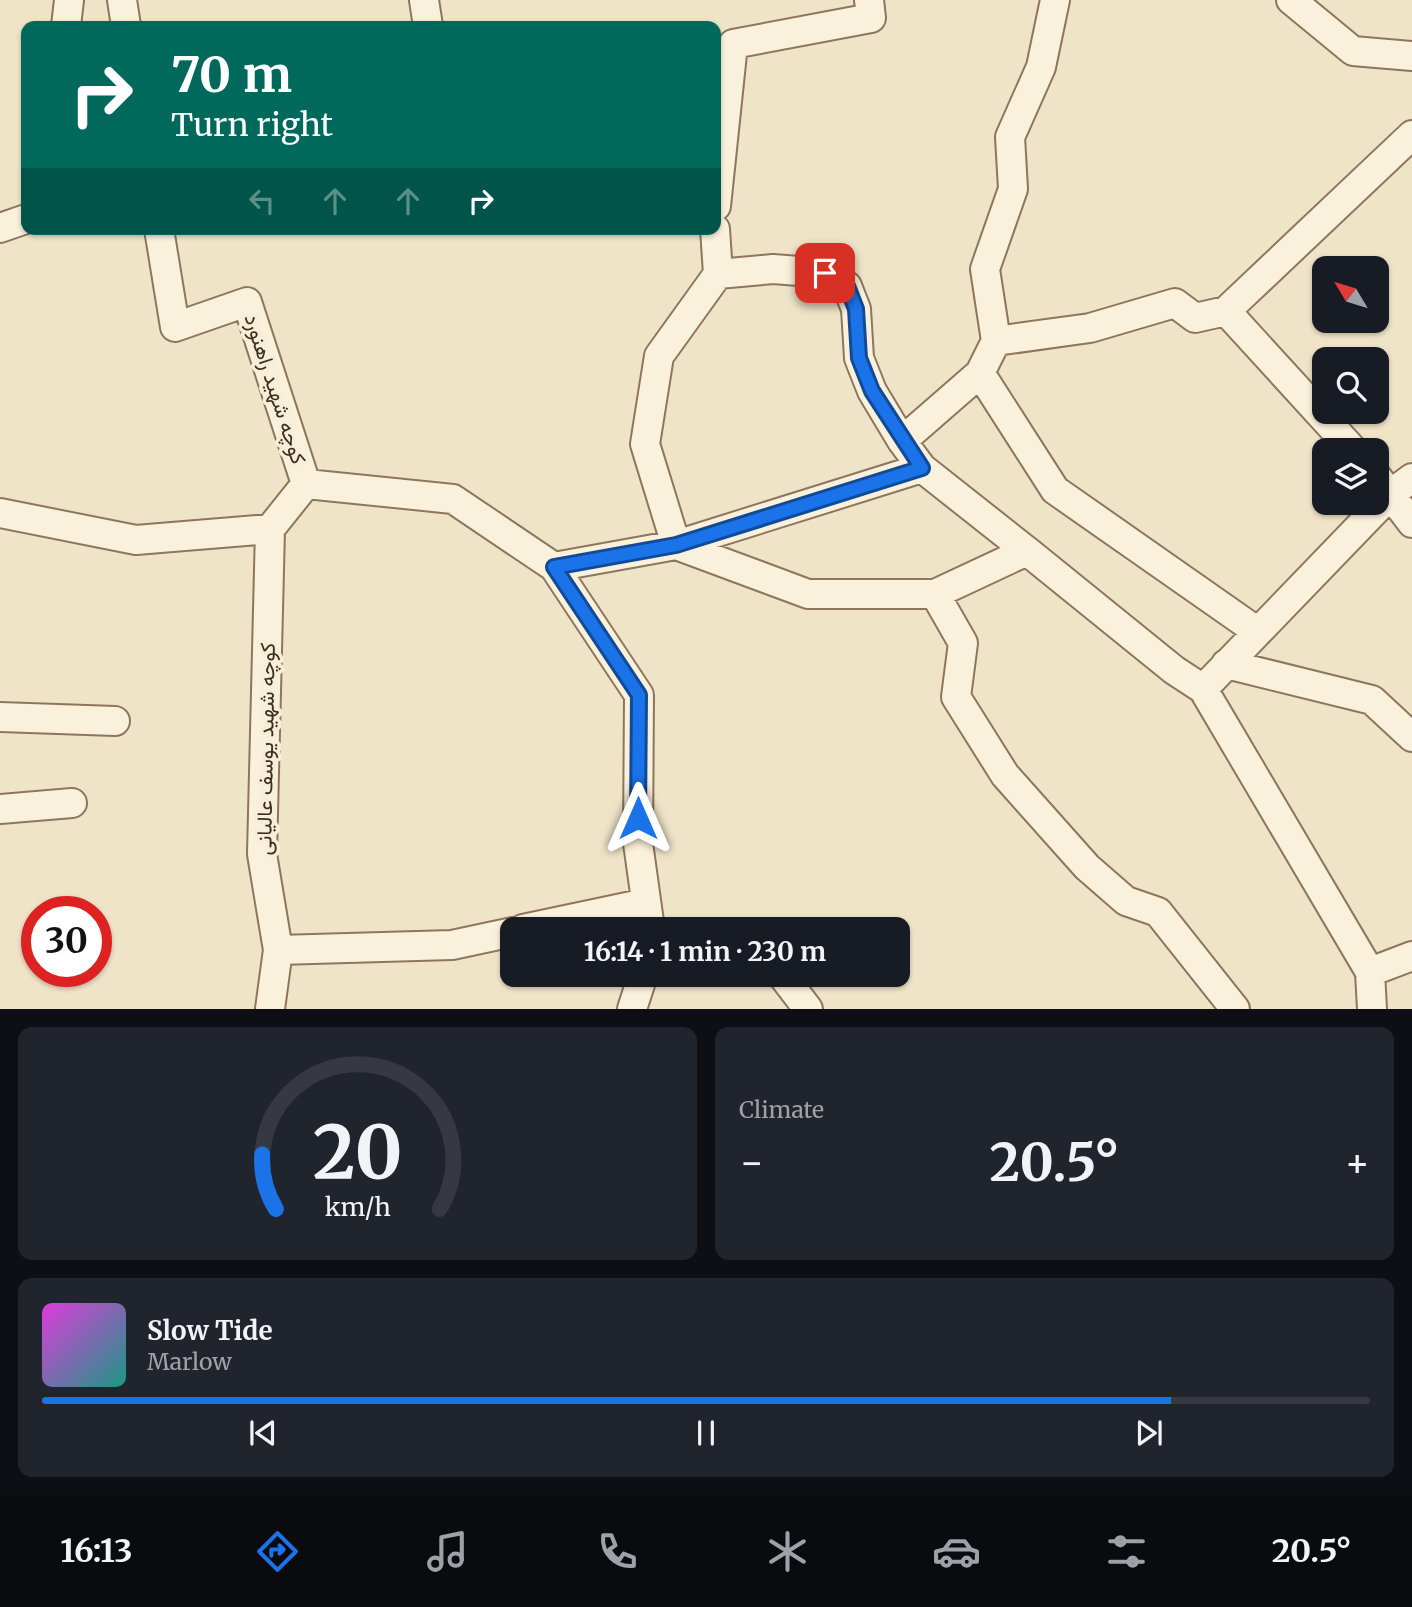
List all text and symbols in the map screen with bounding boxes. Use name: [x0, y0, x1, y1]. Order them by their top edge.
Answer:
text: 70 m: [171, 44, 292, 105]
icon: right: [56, 49, 147, 140]
text: Turn right: [171, 105, 333, 145]
icon: left: [243, 182, 281, 220]
icon: ahead: [316, 182, 354, 220]
icon: ahead: [389, 182, 427, 220]
icon: right: [462, 182, 500, 220]
pin: [795, 243, 855, 303]
icon: arrive: [806, 254, 844, 292]
north arrow: [1312, 256, 1390, 332]
map controls: [1312, 256, 1389, 515]
street label: کوچه شهید راهنورد: [237, 310, 313, 468]
button: search: [1312, 347, 1389, 424]
button: layers: [1312, 438, 1389, 515]
street label: کوچه شهید یوسف عالیانی: [250, 642, 282, 856]
position arrow: [601, 781, 675, 855]
speed limit sign: 30: [21, 896, 112, 987]
text: 16:14 · 1 min · 230 m: [584, 935, 826, 968]
text: Climate: [739, 1095, 824, 1124]
text: 20: [313, 1108, 403, 1200]
text: 20.5°: [990, 1130, 1119, 1195]
text: −: [739, 1139, 764, 1186]
text: +: [1345, 1139, 1370, 1186]
text: km/h: [324, 1191, 391, 1223]
text: Slow Tide: [147, 1314, 273, 1347]
text: Marlow: [147, 1347, 232, 1376]
icon: previous: [244, 1414, 282, 1452]
icon: pause: [687, 1414, 725, 1452]
icon: next: [1130, 1414, 1168, 1452]
icon: directions: [253, 1527, 302, 1576]
icon: music: [423, 1527, 472, 1576]
icon: phone: [593, 1527, 642, 1576]
icon: climate: [763, 1527, 812, 1576]
icon: car: [932, 1527, 981, 1576]
icon: filters: [1102, 1527, 1151, 1576]
text: 16:13: [60, 1531, 133, 1571]
text: 20.5°: [1272, 1531, 1352, 1571]

